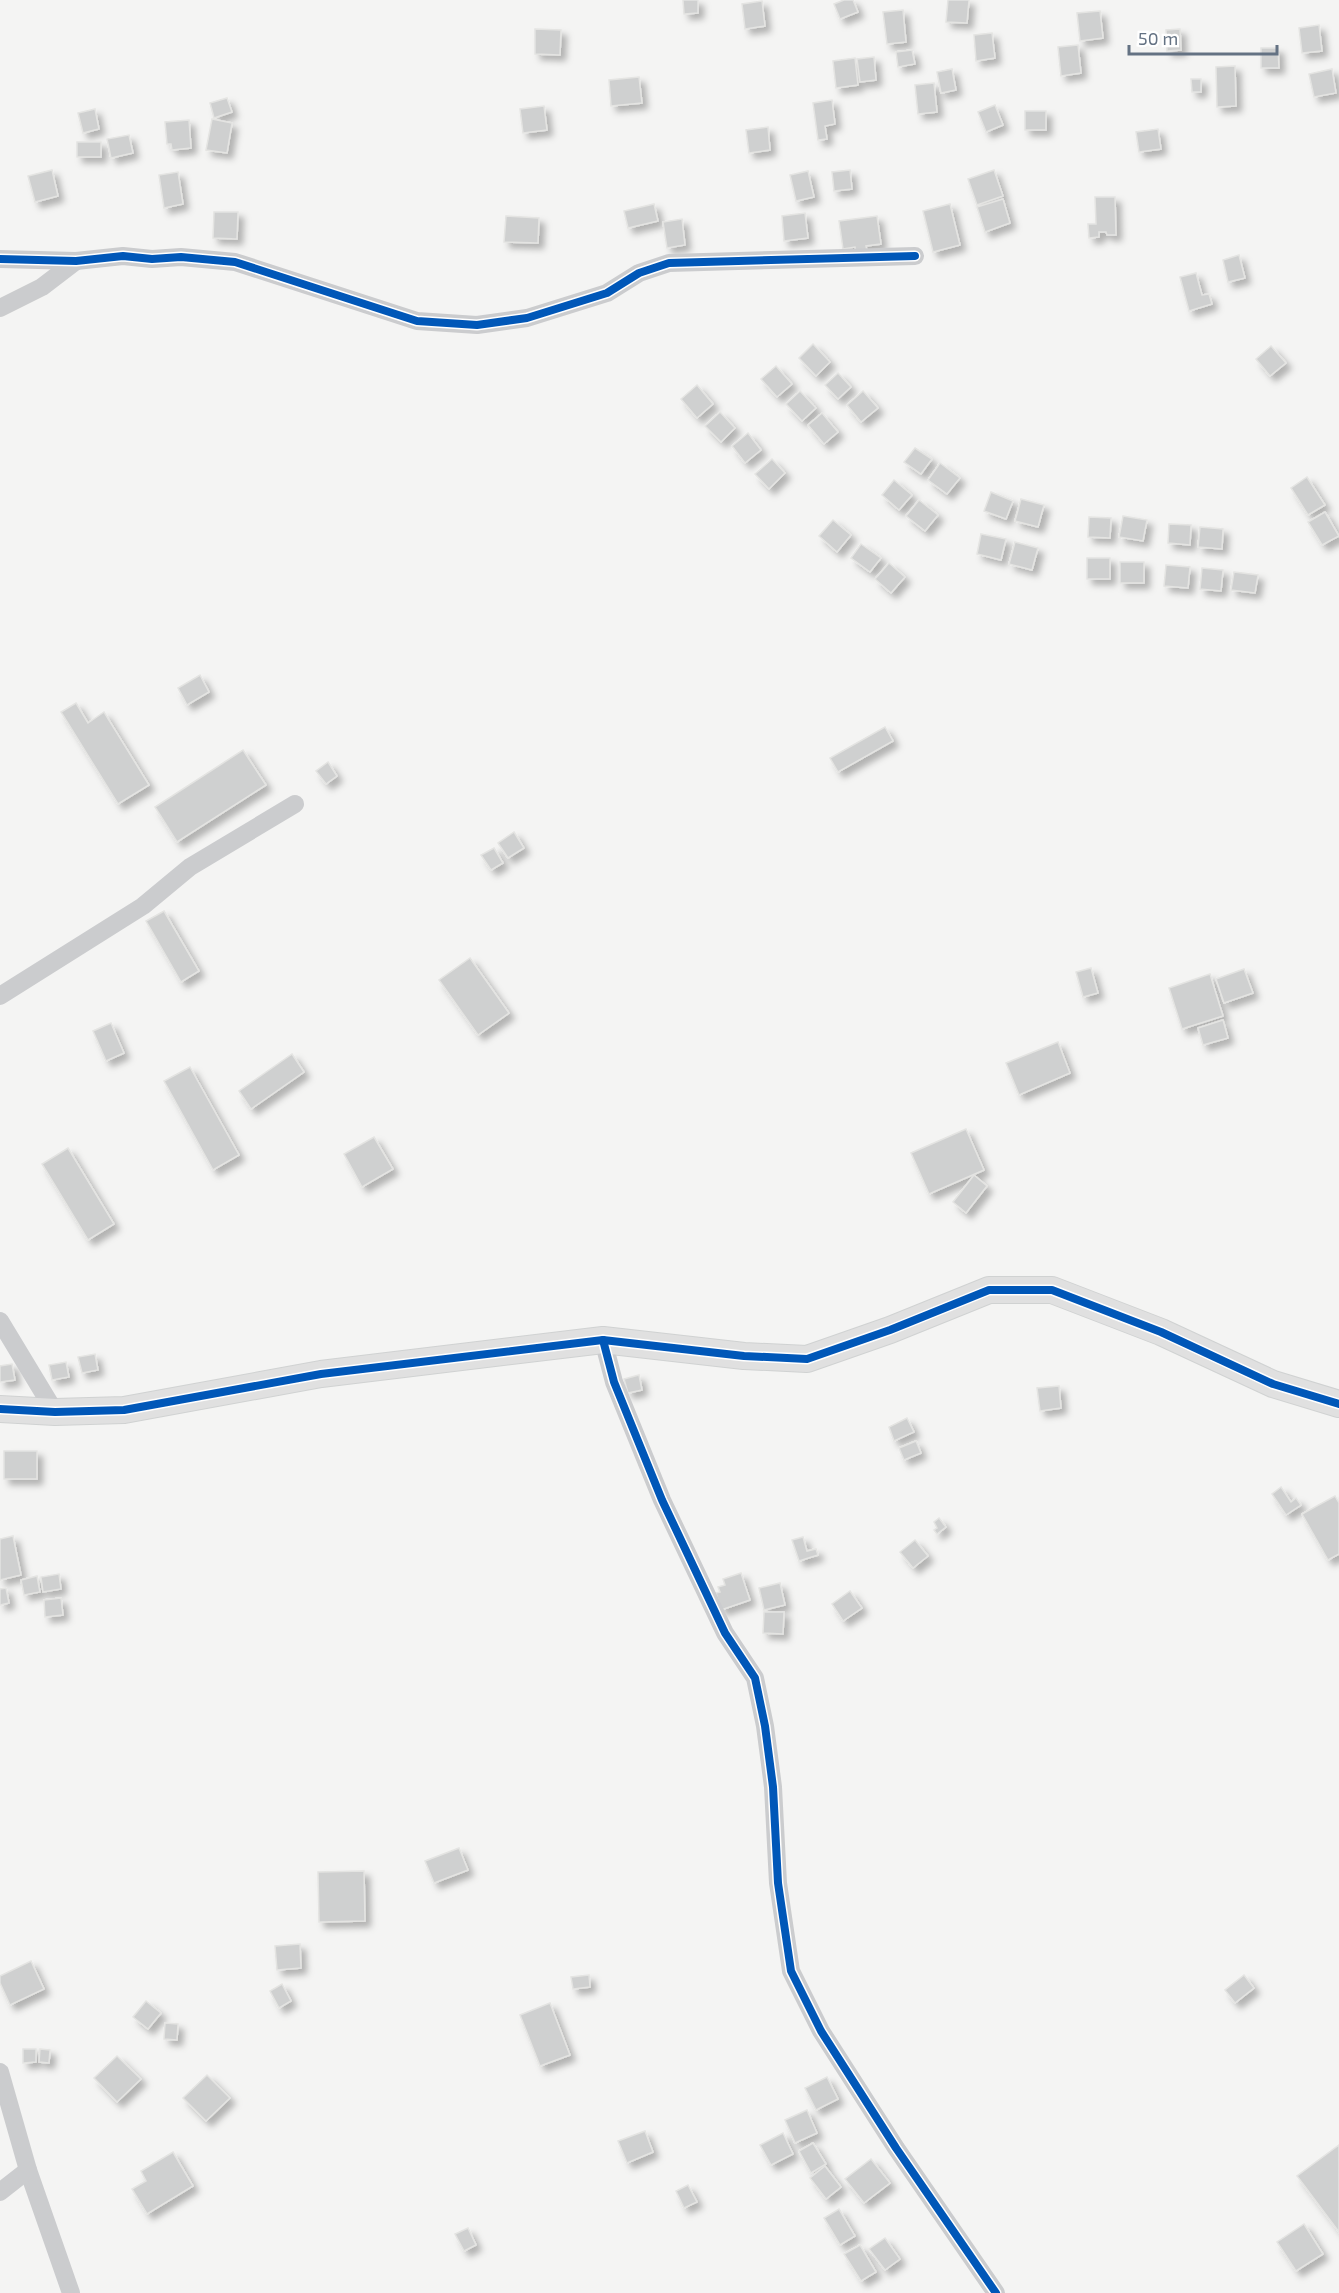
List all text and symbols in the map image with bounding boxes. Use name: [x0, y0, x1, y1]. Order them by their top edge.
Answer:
scale bar: [1129, 18, 1278, 56]
text: 50 m: [1138, 27, 1178, 49]

